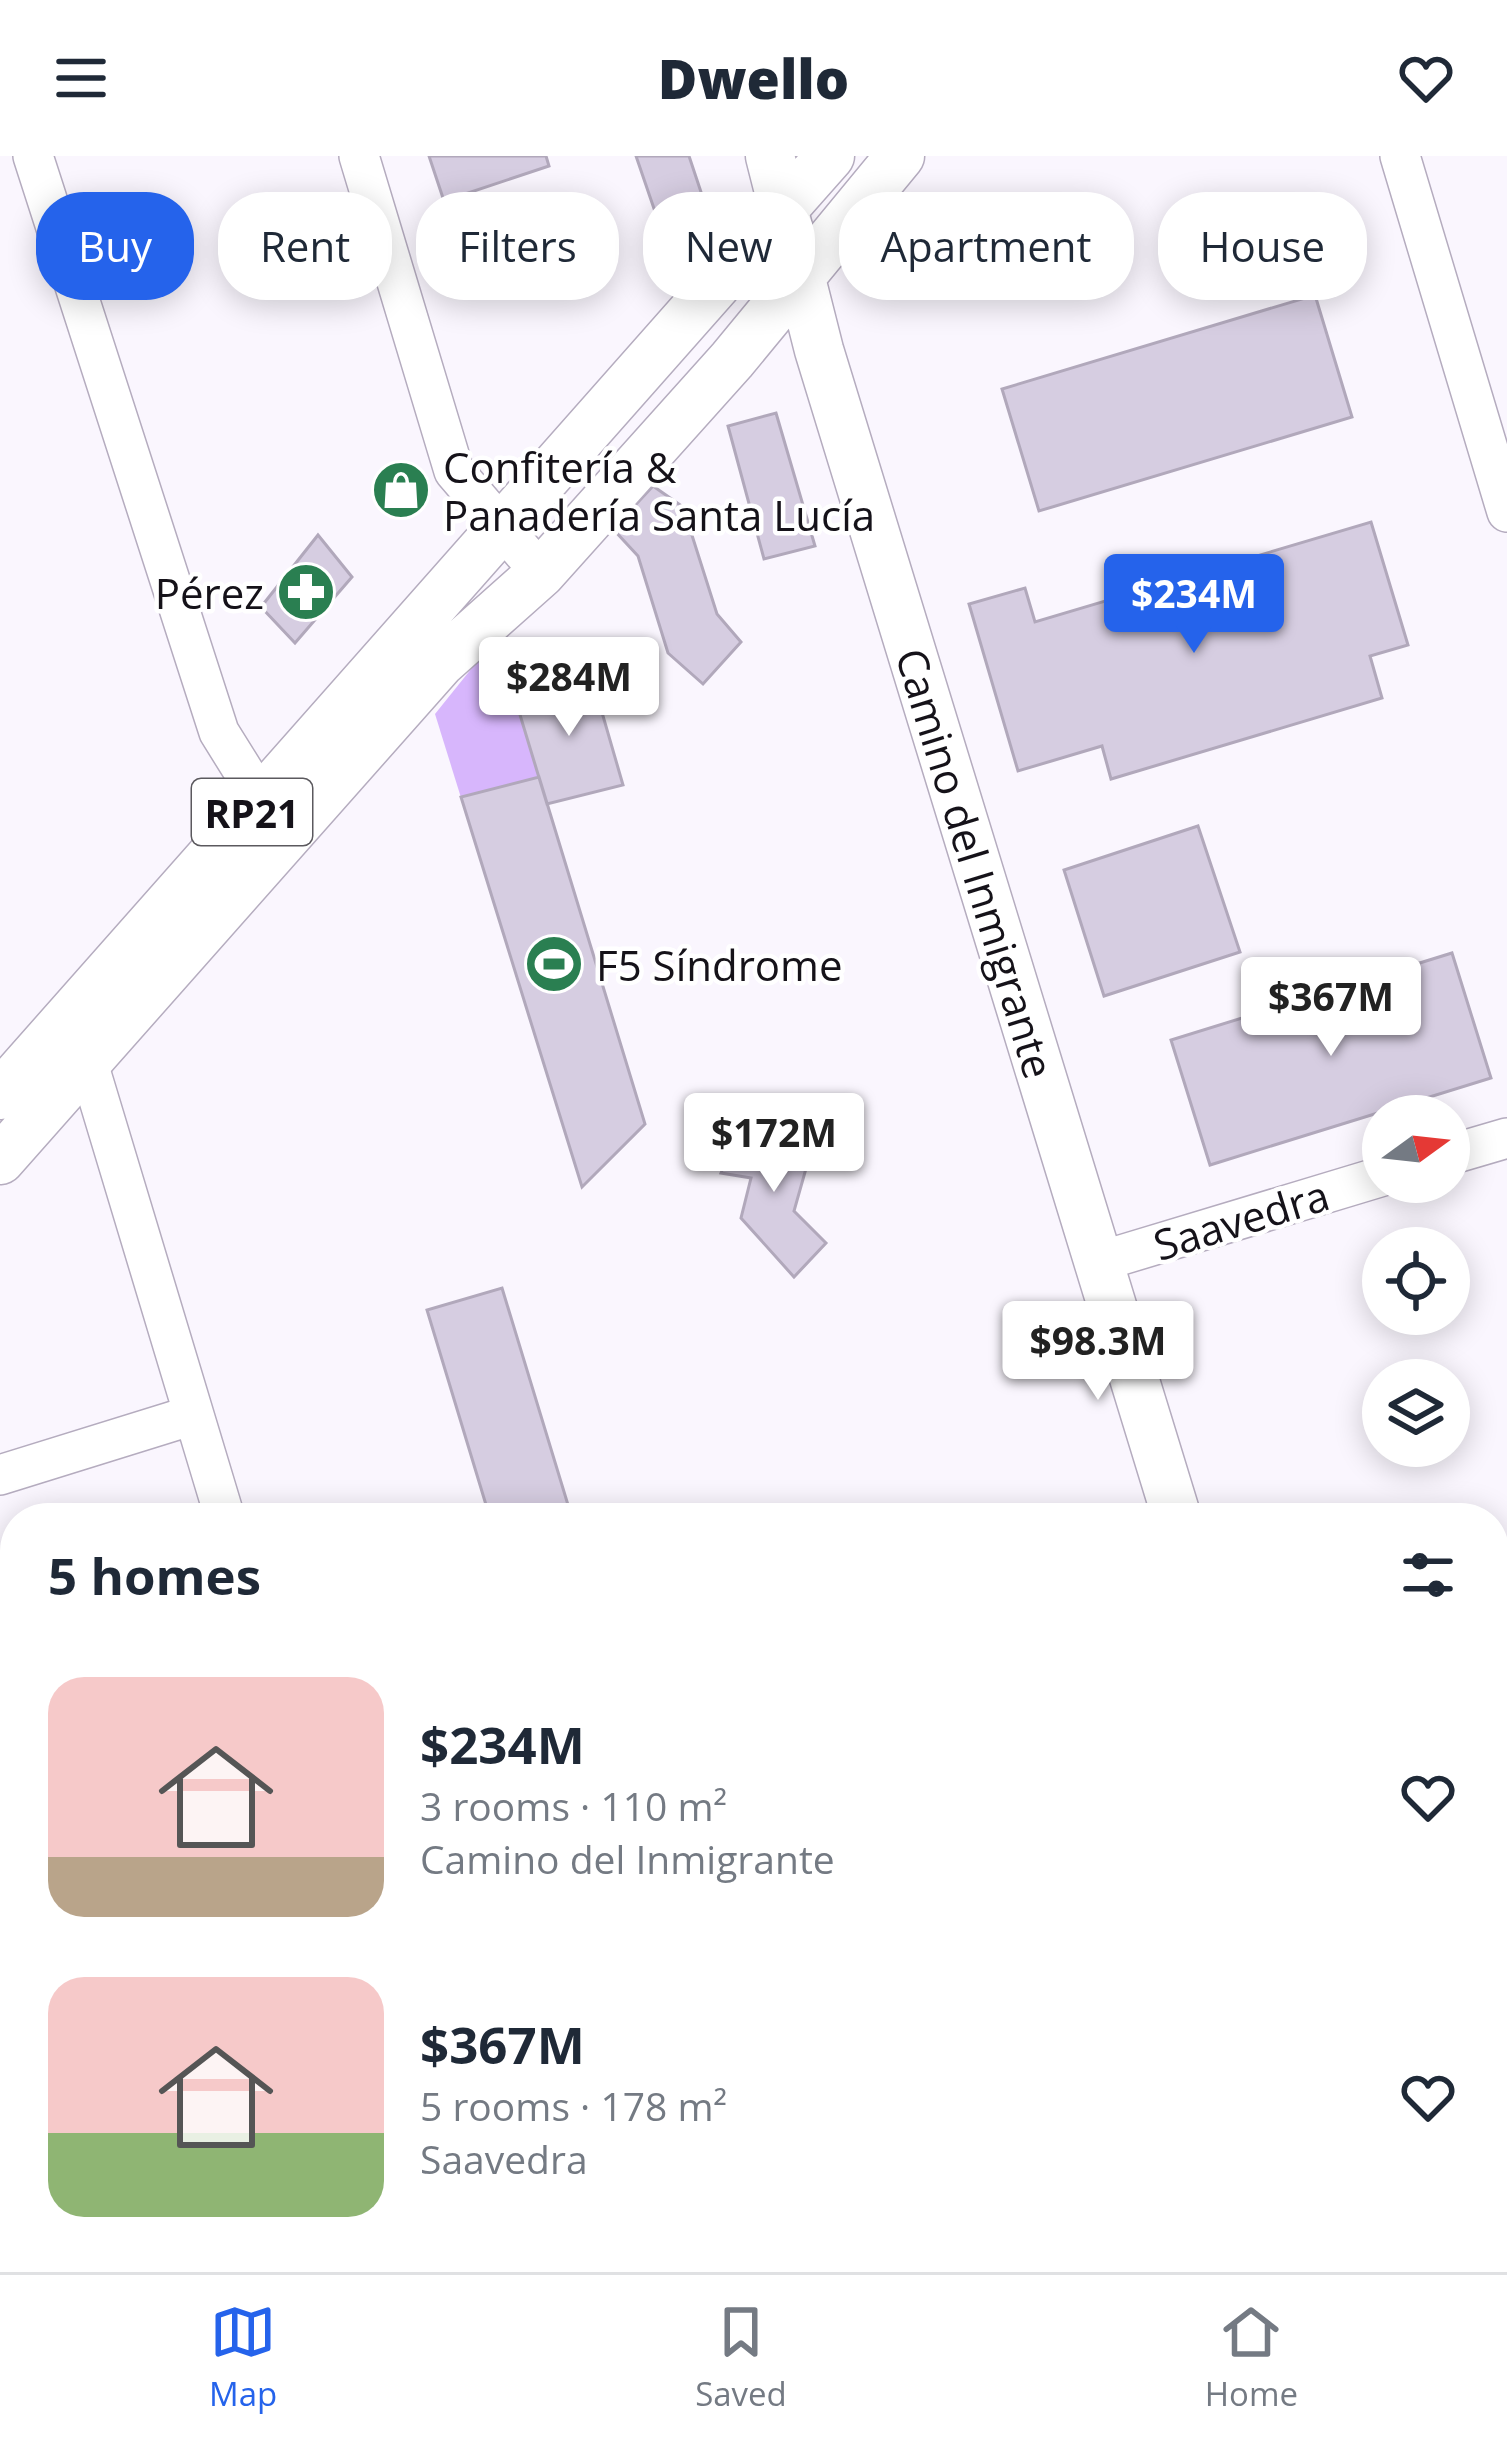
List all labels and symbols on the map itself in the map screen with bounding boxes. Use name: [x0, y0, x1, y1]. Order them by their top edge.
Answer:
place label: Confitería & Panadería Santa Lucía: [443, 438, 875, 543]
shop icon: Confitería & Panadería Santa Lucía: [370, 459, 432, 521]
pin: $234M: [1110, 554, 1278, 656]
pharmacy icon: Pérez: [275, 561, 337, 623]
place label: Pérez: [155, 564, 264, 621]
pin: $284M: [485, 637, 653, 739]
street label: Camino del Inmigrante: [883, 641, 1069, 1085]
road number: RP21: [192, 779, 312, 845]
sports icon: F5 Síndrome: [523, 933, 585, 995]
place label: F5 Síndrome: [596, 936, 843, 993]
pin: $367M: [1247, 957, 1415, 1059]
pin: $172M: [690, 1093, 858, 1195]
north arrow: [1362, 1095, 1470, 1203]
street label: Saavedra: [1146, 1165, 1336, 1273]
pin: $98.3M: [1000, 1301, 1196, 1403]

